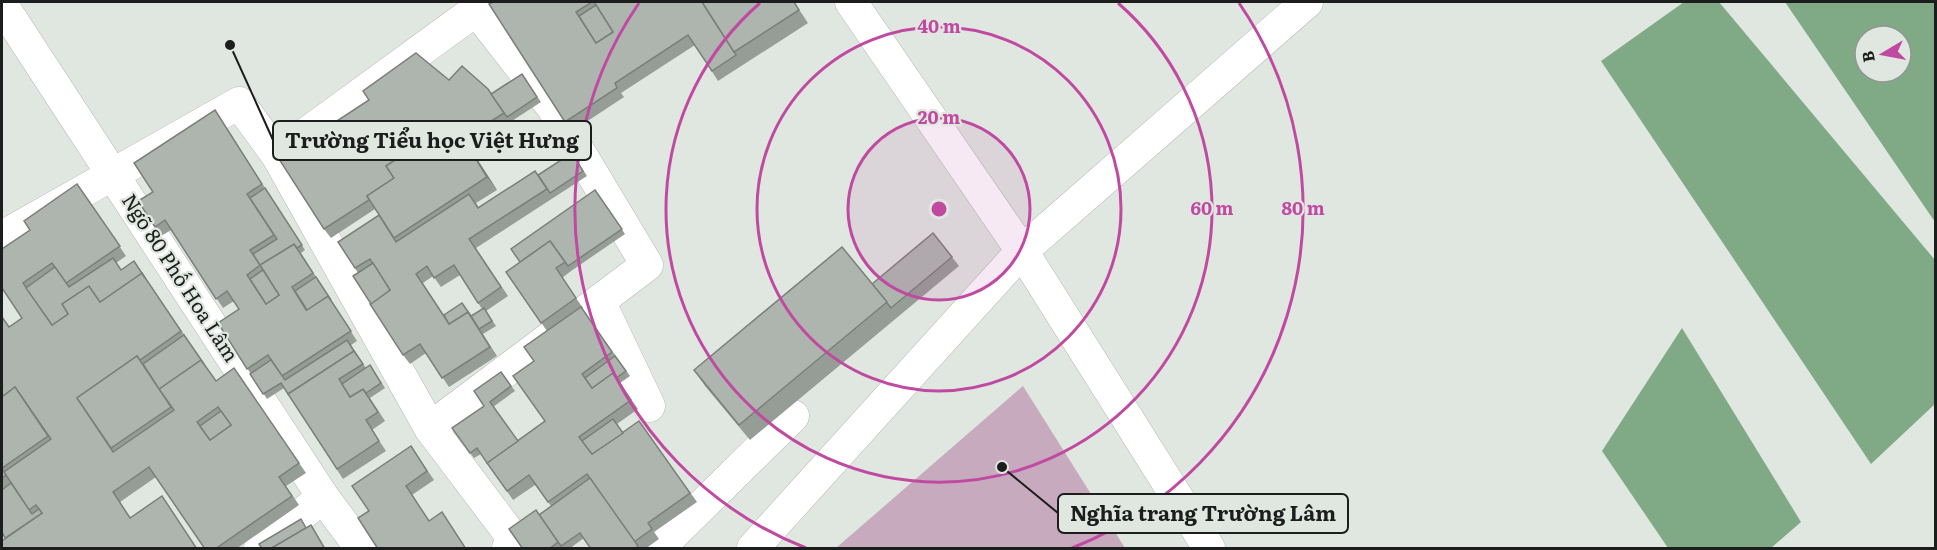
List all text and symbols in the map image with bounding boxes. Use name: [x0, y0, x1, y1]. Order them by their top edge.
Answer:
text: 40 m: [917, 12, 961, 39]
north arrow: [1853, 24, 1913, 84]
text: B: [1854, 49, 1880, 64]
text: 20 m: [918, 103, 960, 130]
callout: Trường Tiểu học Việt Hưng: [273, 121, 591, 160]
text: Trường Tiểu học Việt Hưng: [285, 123, 579, 154]
street label: Ngõ 80 Phố Hoa Lâm: [116, 187, 248, 367]
text: 60 m: [1190, 194, 1234, 221]
text: 80 m: [1281, 194, 1325, 221]
centre of rings: [929, 199, 949, 219]
callout: Nghĩa trang Trường Lâm: [1058, 494, 1348, 533]
text: Nghĩa trang Trường Lâm: [1070, 496, 1336, 527]

